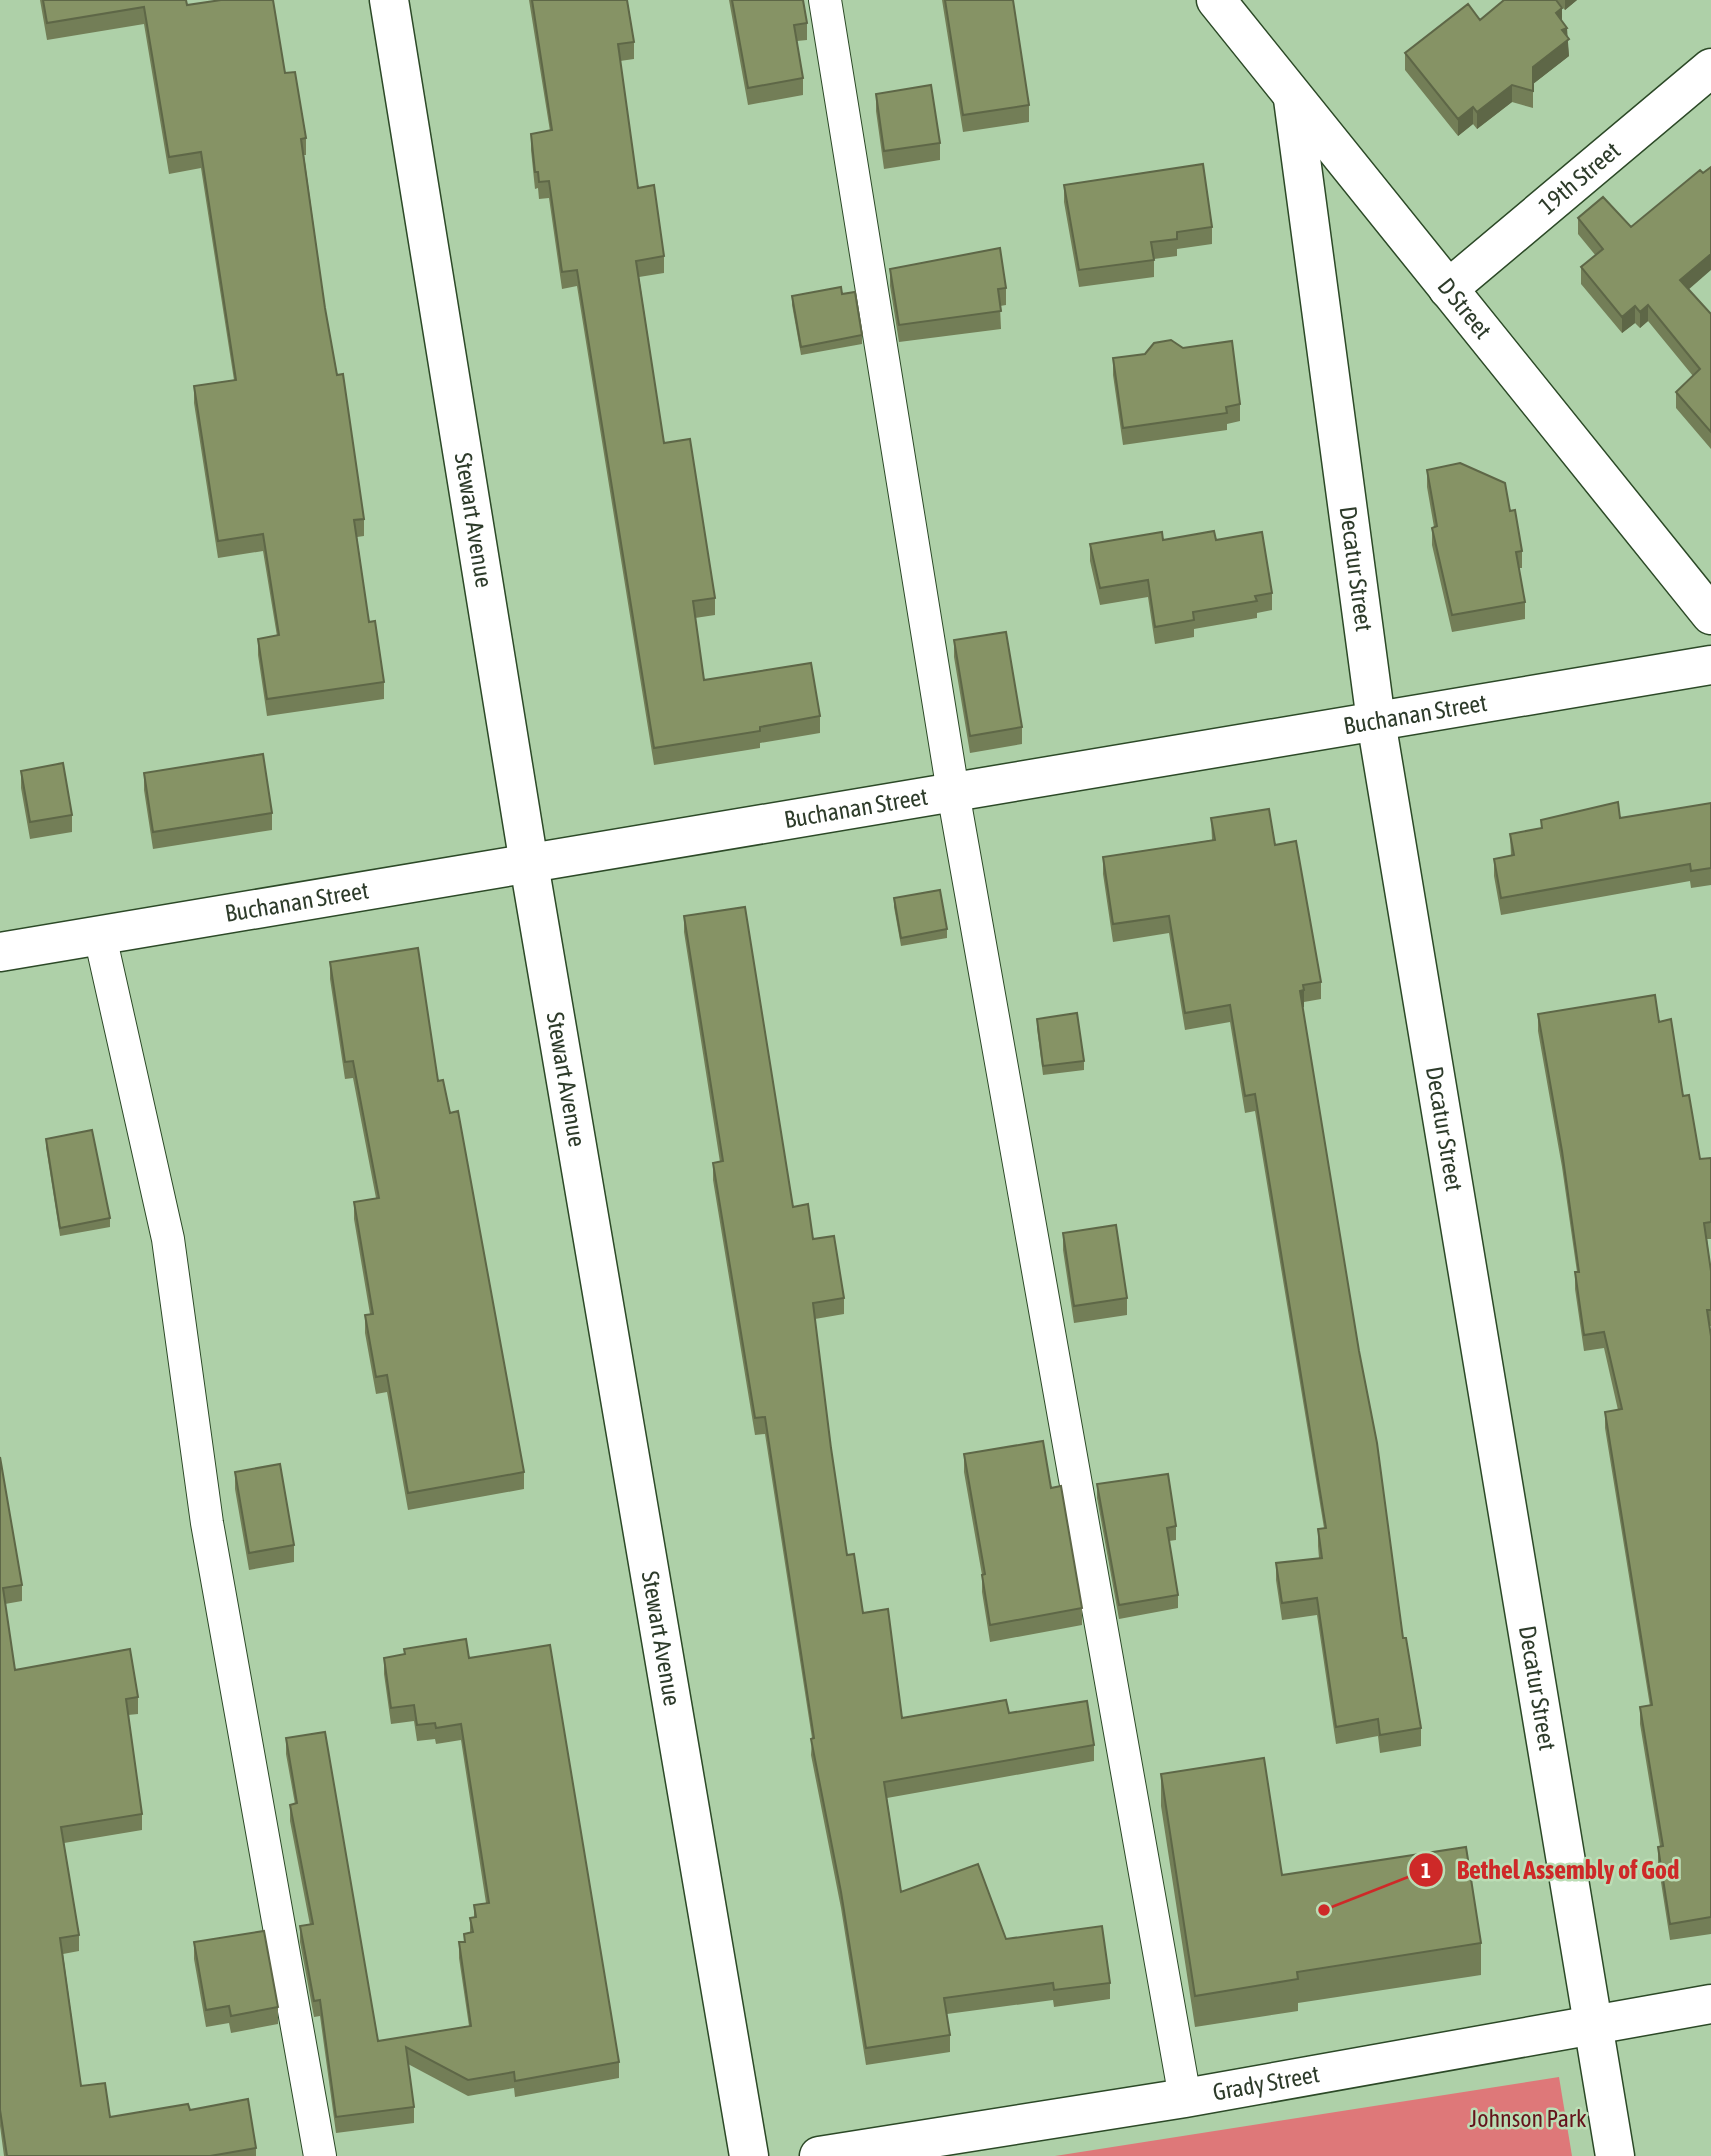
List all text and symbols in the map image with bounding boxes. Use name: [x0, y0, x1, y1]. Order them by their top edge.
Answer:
street label: 19th Street: [1533, 136, 1625, 220]
street label: D Street: [1432, 273, 1497, 344]
street label: Stewart Avenue: [450, 451, 498, 590]
street label: Decatur Street: [1334, 505, 1378, 633]
street label: Buchanan Street: [1341, 689, 1489, 739]
street label: Buchanan Street: [782, 783, 930, 833]
street label: Buchanan Street: [223, 876, 371, 927]
street label: Stewart Avenue: [541, 1010, 591, 1149]
street label: Decatur Street: [1421, 1064, 1468, 1193]
street label: Stewart Avenue: [637, 1569, 686, 1708]
street label: Decatur Street: [1514, 1624, 1561, 1752]
callout: Bethel Assembly of God: [1408, 1847, 1694, 1894]
text: Bethel Assembly of God: [1457, 1855, 1679, 1885]
text: 1: [1421, 1858, 1431, 1882]
street label: Grady Street: [1211, 2060, 1322, 2106]
park label: Johnson Park: [1470, 2105, 1587, 2132]

